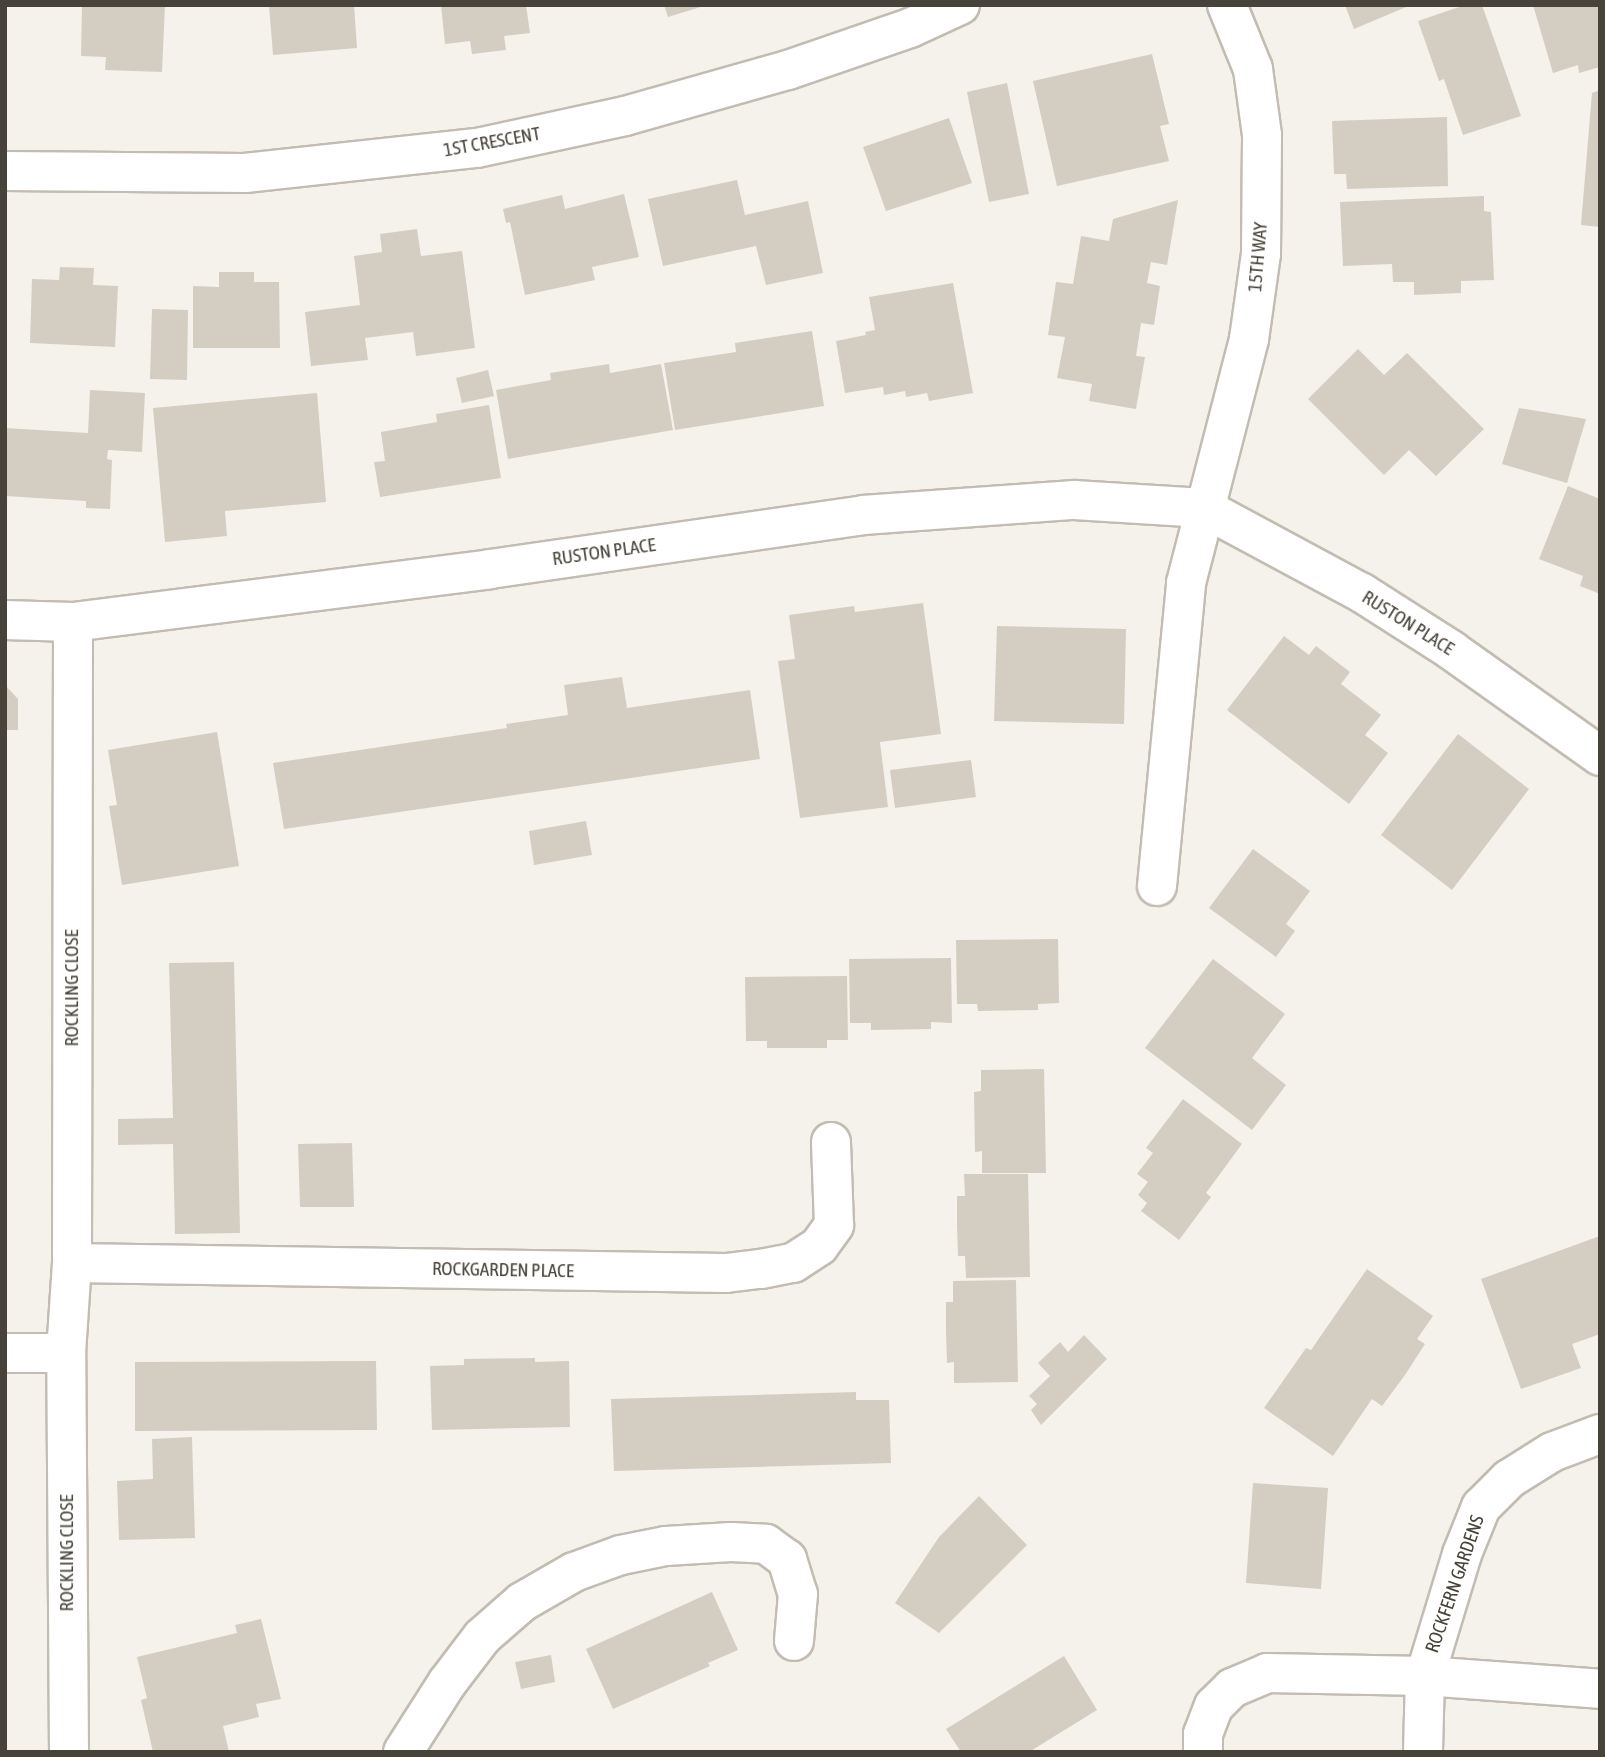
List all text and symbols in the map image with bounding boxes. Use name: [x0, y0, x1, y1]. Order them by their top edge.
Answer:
street label: 1ST CRESCENT: [442, 122, 542, 162]
street label: 15TH WAY: [1244, 221, 1272, 293]
street label: RUSTON PLACE: [551, 533, 657, 571]
street label: RUSTON PLACE: [1358, 586, 1458, 660]
street label: ROCKLING CLOSE: [61, 929, 83, 1047]
street label: ROCKGARDEN PLACE: [432, 1257, 574, 1283]
street label: ROCKLING CLOSE: [56, 1494, 78, 1612]
street label: ROCKFERN GARDENS: [1421, 1512, 1489, 1656]

